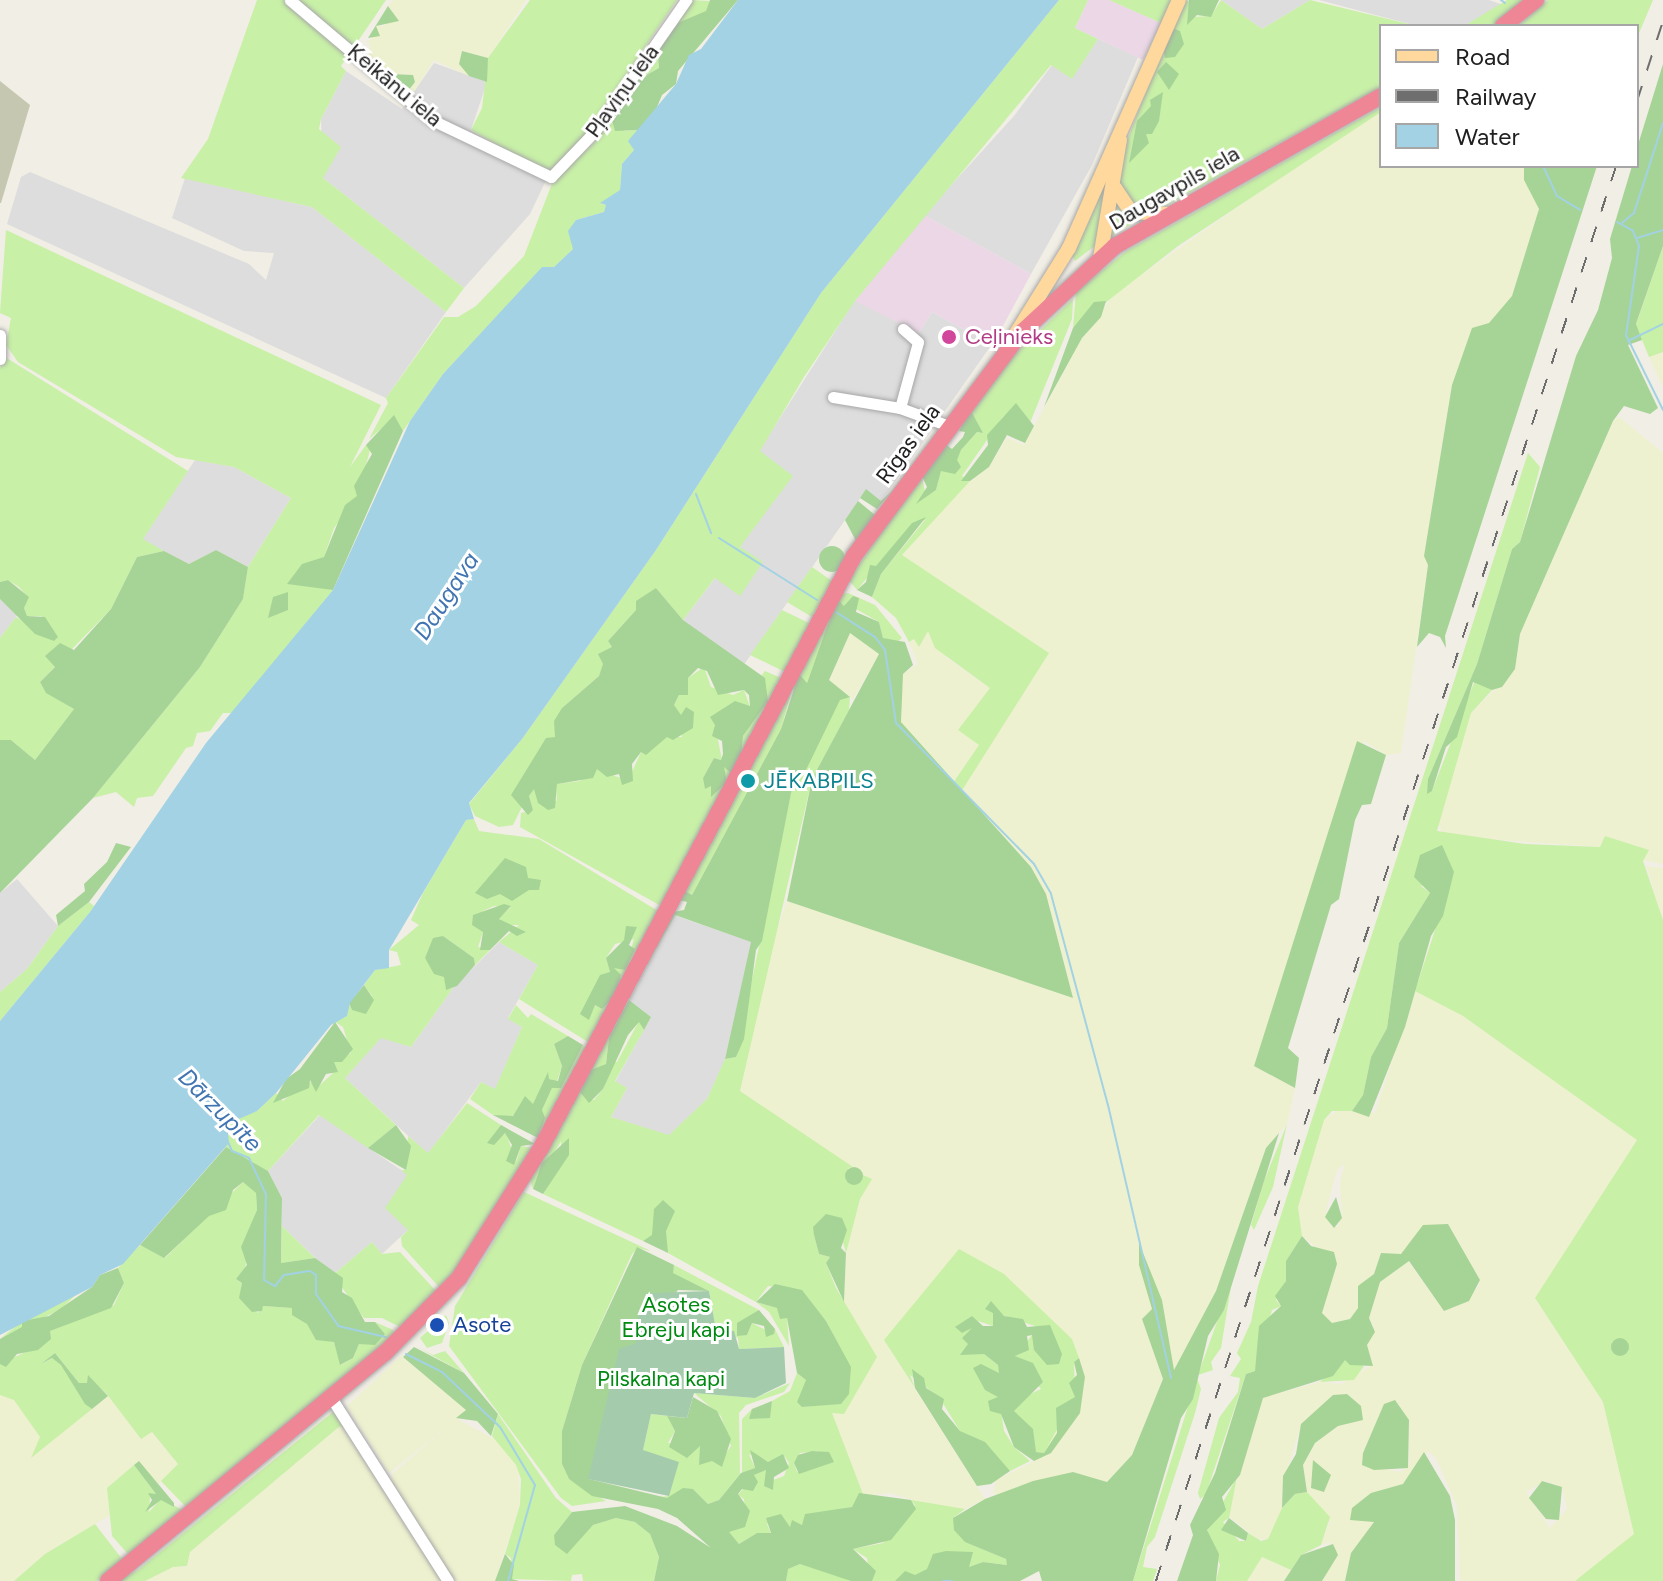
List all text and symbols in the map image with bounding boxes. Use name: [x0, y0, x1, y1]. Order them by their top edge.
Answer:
legend: [1379, 24, 1639, 168]
street label: Ķeikānu iela: [342, 38, 448, 132]
street label: Pļaviņu iela: [579, 39, 665, 143]
text: Road: [1455, 42, 1510, 71]
text: Railway: [1455, 82, 1536, 111]
text: Water: [1455, 122, 1520, 151]
street label: Daugavpils iela: [1104, 140, 1244, 236]
place label: Ceļinieks: [965, 324, 1053, 350]
marker: Ceļinieks: [940, 328, 958, 346]
street label: Rīgas iela: [870, 399, 946, 489]
water label: Daugava: [407, 547, 485, 645]
place label: JĒKABPILS: [764, 768, 874, 794]
marker: JĒKABPILS: [739, 772, 757, 790]
water label: Dārzupīte: [172, 1062, 268, 1158]
park label: Asotes Ebreju kapi: [622, 1291, 730, 1342]
place label: Asote: [453, 1312, 511, 1338]
marker: Asote: [428, 1316, 446, 1334]
park label: Pilskalna kapi: [597, 1366, 725, 1392]

